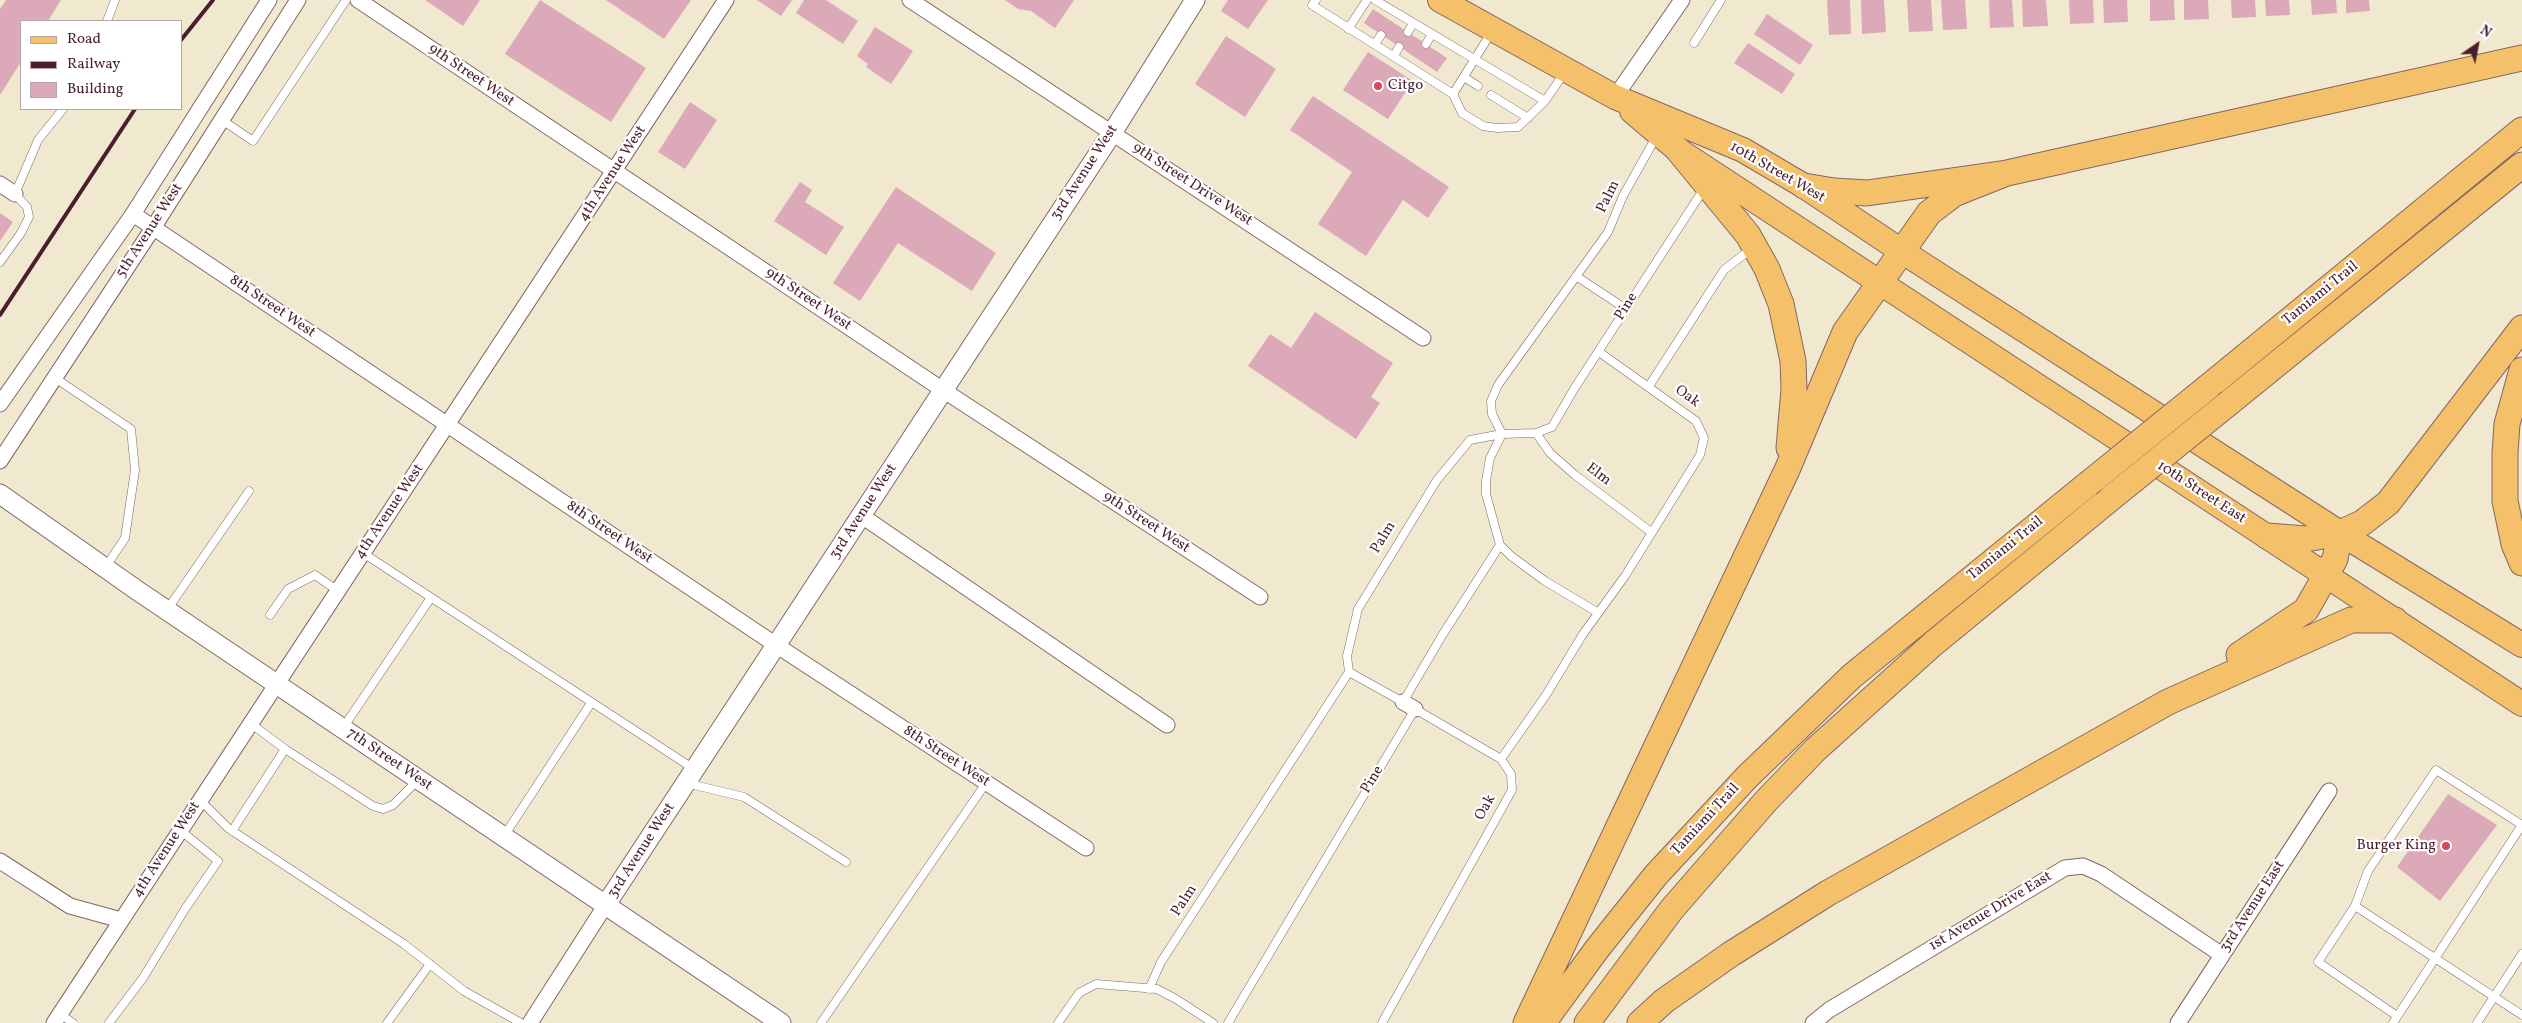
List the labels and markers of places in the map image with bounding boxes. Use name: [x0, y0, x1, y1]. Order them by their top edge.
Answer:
place label: Citgo: [1388, 77, 1423, 95]
marker: Citgo: [1372, 80, 1384, 92]
place label: Burger King: [2357, 837, 2436, 855]
marker: Burger King: [2440, 840, 2452, 852]

